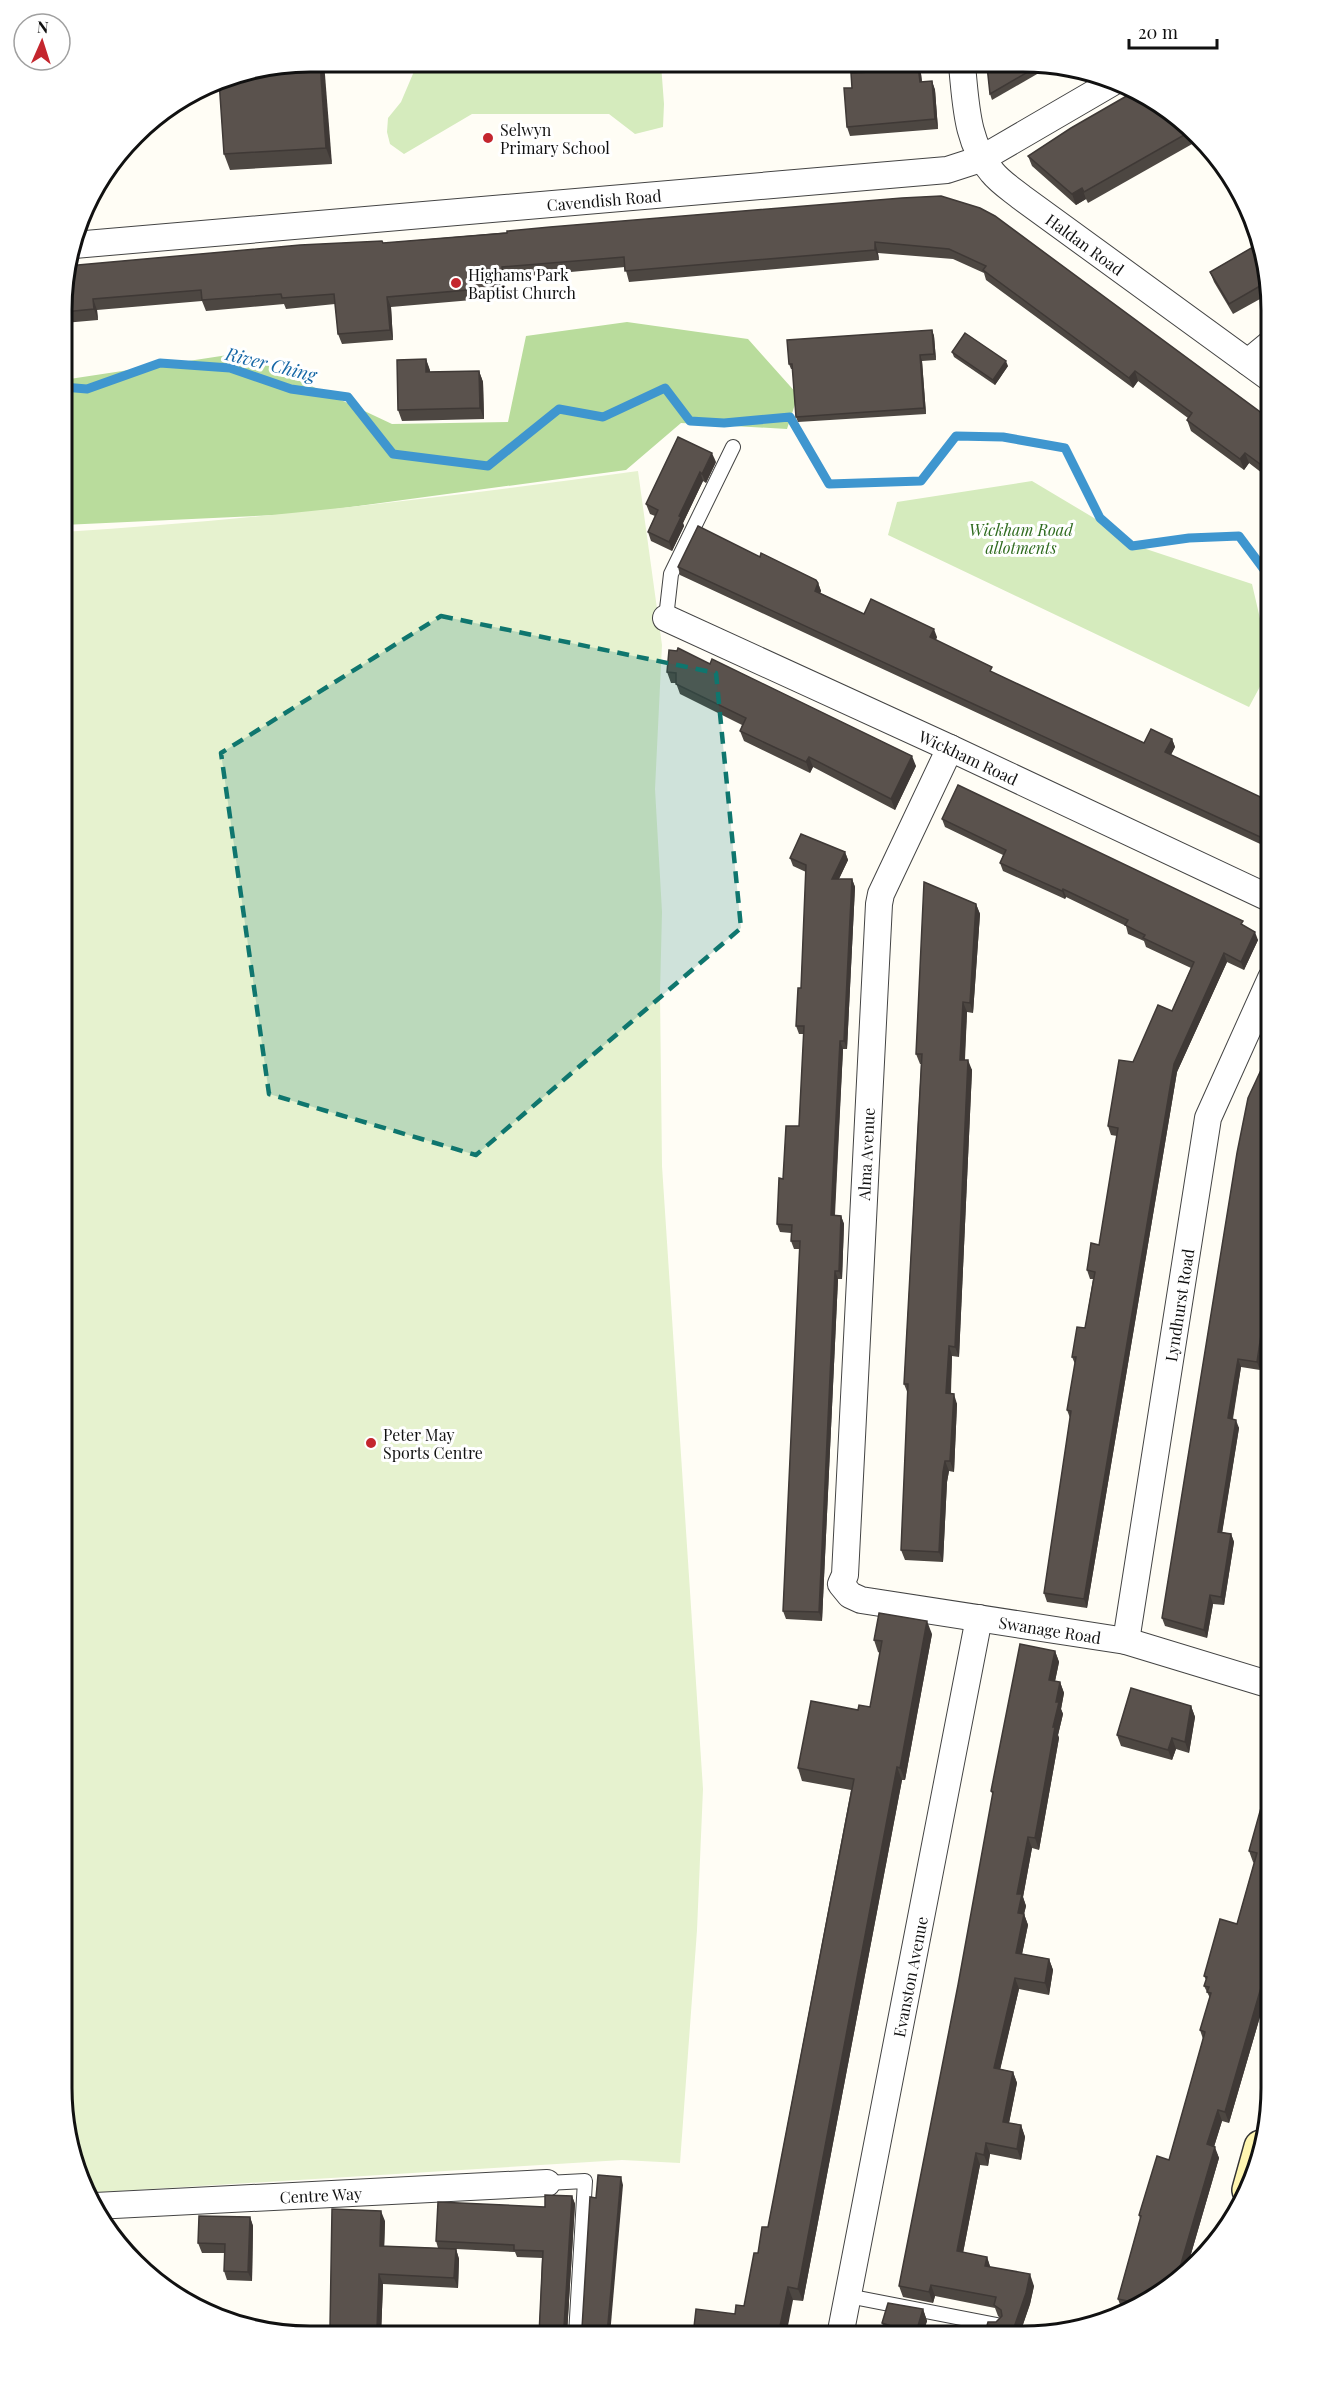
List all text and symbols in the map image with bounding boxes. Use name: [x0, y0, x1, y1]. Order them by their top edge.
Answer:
north arrow: [12, 12, 72, 72]
scale bar: [1129, 12, 1218, 50]
text: N: [36, 16, 50, 37]
text: 20 m: [1138, 20, 1178, 44]
place label: Selwyn Primary School: [500, 119, 610, 158]
marker: Selwyn Primary School: [481, 131, 495, 145]
street label: Cavendish Road: [546, 184, 662, 215]
street label: Haldan Road: [1042, 208, 1128, 279]
place label: Highams Park Baptist Church: [468, 264, 576, 303]
marker: Highams Park Baptist Church: [449, 276, 463, 290]
water label: River Ching: [222, 341, 321, 387]
park label: Wickham Road allotments: [969, 519, 1074, 558]
street label: Wickham Road: [915, 724, 1022, 789]
street label: Alma Avenue: [853, 1107, 879, 1202]
street label: Lyndhurst Road: [1159, 1247, 1198, 1363]
place label: Peter May Sports Centre: [383, 1424, 483, 1463]
marker: Peter May Sports Centre: [364, 1436, 378, 1450]
street label: Swanage Road: [997, 1611, 1103, 1648]
street label: Evanston Avenue: [888, 1915, 932, 2039]
street label: Centre Way: [279, 2182, 362, 2207]

